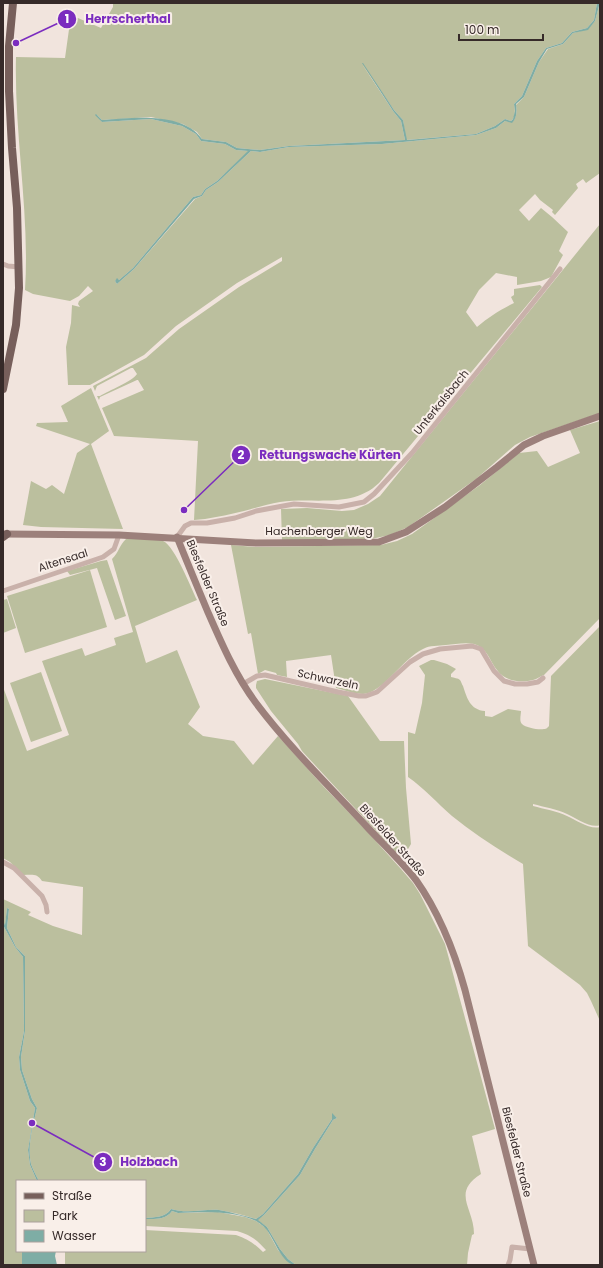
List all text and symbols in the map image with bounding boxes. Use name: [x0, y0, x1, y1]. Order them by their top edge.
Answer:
callout: Herrscherthal: [57, 7, 179, 31]
text: 1: [65, 10, 69, 27]
text: Herrscherthal: [85, 10, 171, 27]
scale bar: [459, 16, 543, 42]
text: 100 m: [465, 21, 499, 38]
street label: Unterkalsbach: [410, 366, 472, 438]
callout: Rettungswache Kürten: [231, 443, 408, 467]
text: 2: [238, 446, 245, 463]
text: Rettungswache Kürten: [259, 446, 401, 463]
street label: Hachenberger Weg: [265, 523, 373, 539]
street label: Biesfelder Straße: [183, 537, 234, 629]
street label: Altensaal: [36, 544, 90, 576]
street label: Schwarzeln: [296, 665, 360, 693]
street label: Biesfelder Straße: [356, 800, 430, 880]
street label: Biesfelder Straße: [498, 1105, 536, 1199]
callout: Holzbach: [93, 1150, 186, 1174]
text: 3: [99, 1153, 107, 1170]
text: Holzbach: [120, 1153, 178, 1170]
legend: [16, 1180, 146, 1252]
text: Straße: [52, 1187, 92, 1204]
text: Park: [52, 1207, 79, 1224]
text: Wasser: [52, 1227, 97, 1244]

